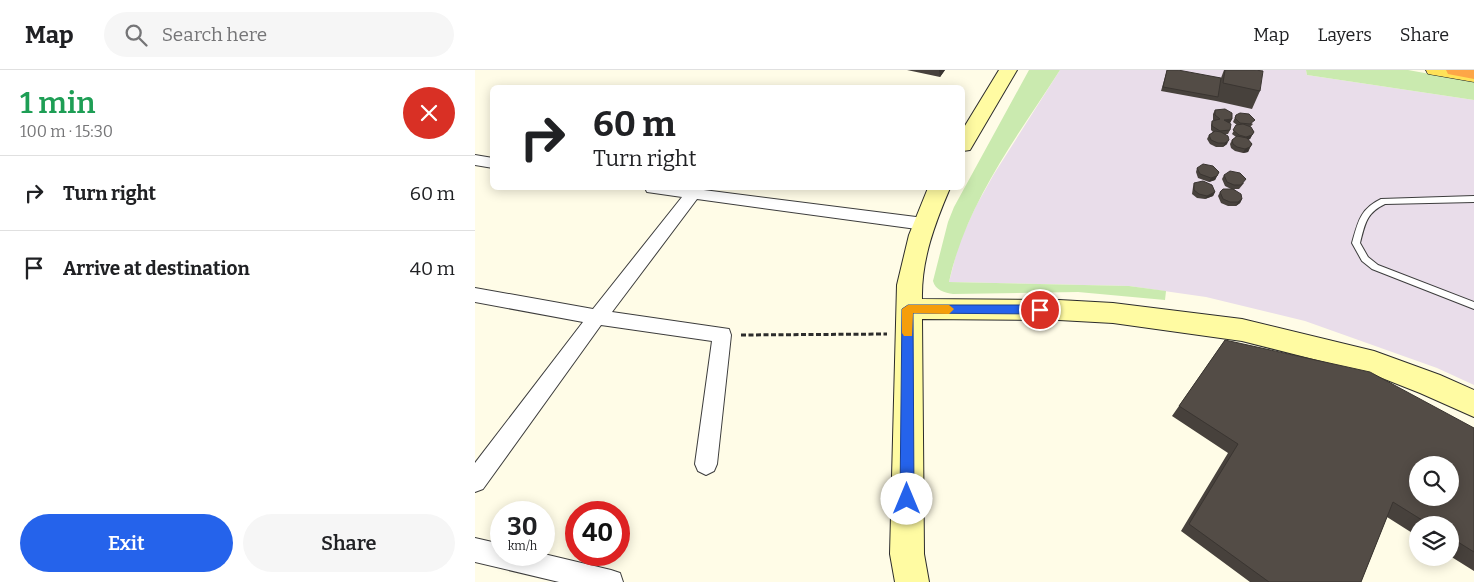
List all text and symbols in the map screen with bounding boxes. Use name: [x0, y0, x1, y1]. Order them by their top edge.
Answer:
search box: [104, 12, 454, 57]
text: Map: [25, 21, 74, 49]
icon: search: [122, 21, 150, 49]
text: Search here: [162, 23, 267, 46]
text: Map: [1253, 24, 1289, 46]
text: Layers: [1317, 24, 1372, 46]
text: Share: [1400, 24, 1449, 46]
text: 1 min: [20, 85, 95, 121]
button: close: [403, 87, 455, 139]
text: 60 m: [593, 103, 676, 145]
icon: right: [510, 105, 575, 170]
text: 100 m · 15:30: [20, 122, 113, 141]
text: Turn right: [593, 145, 696, 172]
icon: right: [20, 179, 48, 207]
text: Turn right: [63, 182, 156, 205]
text: 60 m: [410, 182, 455, 205]
icon: arrive: [20, 254, 48, 282]
text: Arrive at destination: [63, 257, 250, 280]
text: 40 m: [410, 257, 455, 280]
pin: [1019, 289, 1061, 331]
icon: arrive: [1026, 296, 1054, 324]
map controls: [1409, 456, 1459, 566]
button: search: [1409, 456, 1459, 506]
position arrow: [880, 472, 932, 524]
speed limit sign: 40: [565, 501, 630, 566]
text: 30: [507, 512, 538, 542]
button: Exit: [20, 514, 233, 572]
button: Share: [243, 514, 455, 572]
button: layers: [1409, 516, 1459, 566]
text: km/h: [508, 539, 537, 553]

